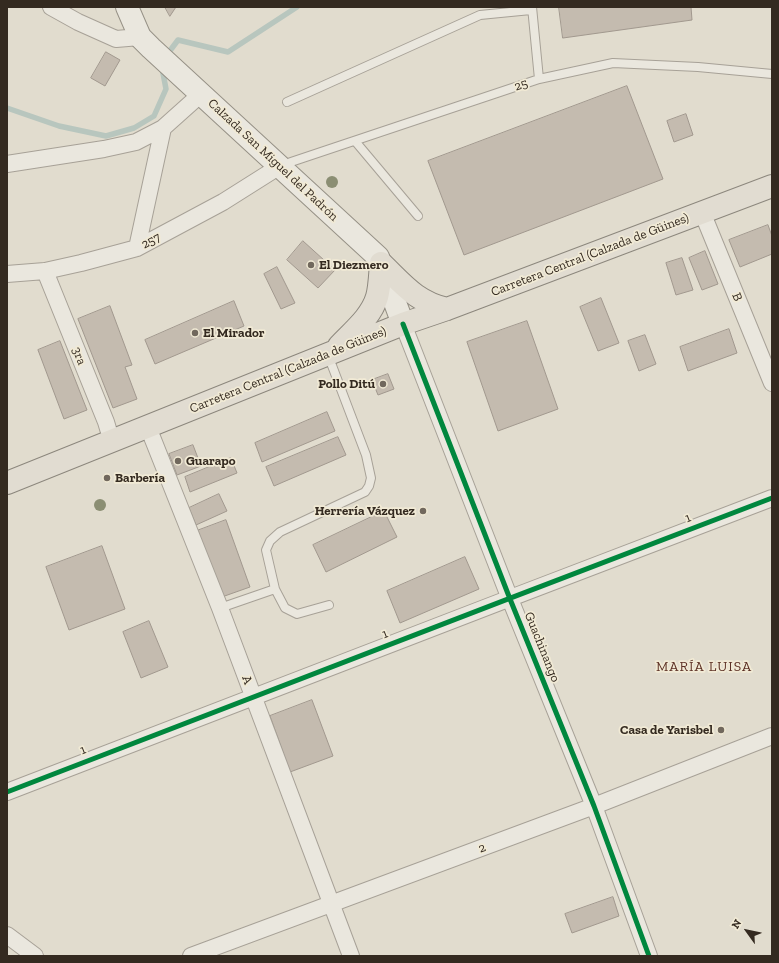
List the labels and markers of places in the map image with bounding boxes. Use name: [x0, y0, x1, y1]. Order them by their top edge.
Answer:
place label: El Diezmero: [319, 257, 388, 273]
marker: El Diezmero: [306, 260, 316, 270]
place label: El Mirador: [203, 325, 265, 341]
marker: El Mirador: [190, 328, 200, 338]
place label: Pollo Ditú: [318, 376, 375, 392]
marker: Pollo Ditú: [378, 379, 388, 389]
place label: Guarapo: [186, 453, 236, 469]
marker: Guarapo: [173, 456, 183, 466]
place label: Barbería: [115, 470, 165, 486]
marker: Barbería: [102, 473, 112, 483]
place label: Herrería Vázquez: [315, 503, 415, 519]
marker: Herrería Vázquez: [418, 506, 428, 516]
place label: Casa de Yarisbel: [620, 722, 713, 738]
marker: Casa de Yarisbel: [716, 725, 726, 735]

